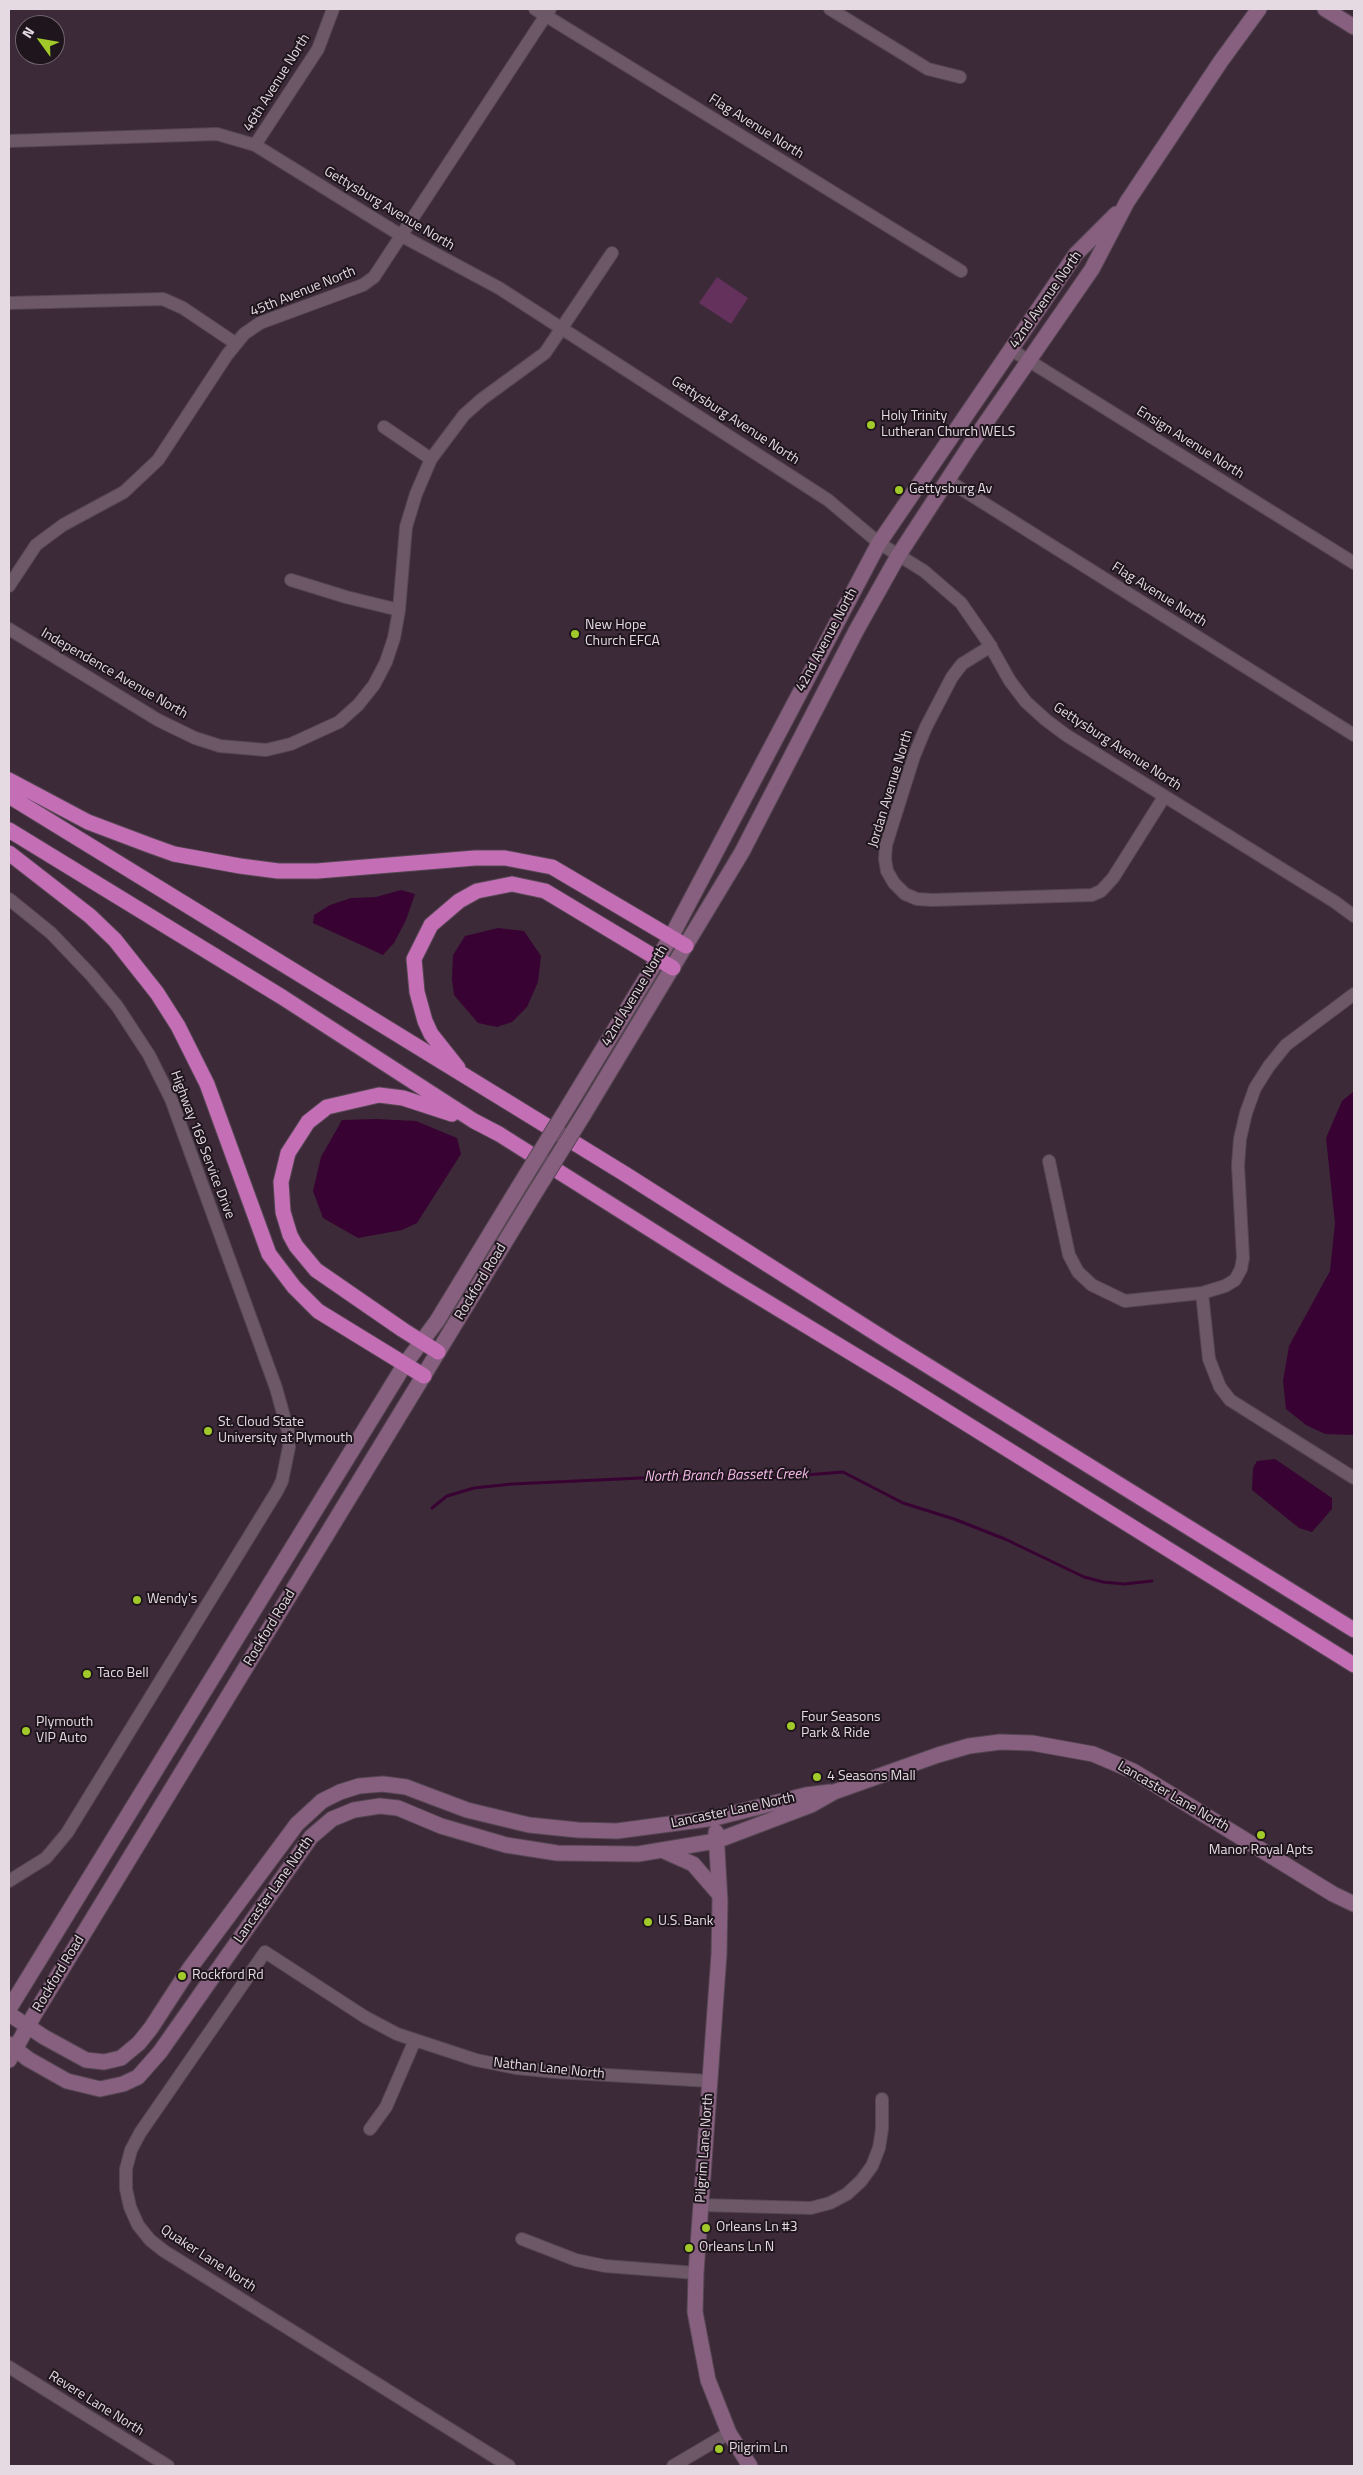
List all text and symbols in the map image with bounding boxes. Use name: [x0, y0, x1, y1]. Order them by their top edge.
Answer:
north arrow: [15, 15, 65, 65]
text: N: [16, 23, 39, 42]
street label: 46th Avenue North: [240, 31, 314, 135]
street label: Flag Avenue North: [705, 91, 807, 163]
street label: Gettysburg Avenue North: [321, 163, 457, 255]
street label: 42nd Avenue North: [1006, 248, 1086, 352]
street label: 45th Avenue North: [248, 263, 358, 321]
street label: Gettysburg Avenue North: [668, 373, 802, 469]
street label: Ensign Avenue North: [1133, 403, 1247, 483]
place label: Holy Trinity Lutheran Church WELS: [881, 409, 1015, 442]
marker: Holy Trinity Lutheran Church WELS: [865, 419, 877, 431]
place label: Gettysburg Av: [909, 482, 992, 498]
marker: Gettysburg Av: [893, 484, 905, 496]
street label: Flag Avenue North: [1108, 559, 1210, 631]
street label: 42nd Avenue North: [793, 585, 861, 695]
place label: New Hope Church EFCA: [585, 618, 660, 650]
street label: Independence Avenue North: [38, 625, 190, 723]
marker: New Hope Church EFCA: [569, 628, 581, 640]
street label: Gettysburg Avenue North: [1050, 699, 1184, 795]
street label: Jordan Avenue North: [865, 728, 917, 850]
street label: 42nd Avenue North: [598, 943, 672, 1049]
street label: Highway 169 Service Drive: [166, 1069, 238, 1221]
street label: Rockford Road: [452, 1241, 510, 1323]
place label: St. Cloud State University at Plymouth: [218, 1415, 353, 1448]
marker: St. Cloud State University at Plymouth: [202, 1425, 214, 1437]
water label: North Branch Bassett Creek: [644, 1466, 808, 1486]
street label: Rockford Road: [241, 1587, 299, 1669]
place label: Wendy's: [147, 1592, 197, 1608]
marker: Wendy's: [131, 1594, 143, 1606]
place label: Taco Bell: [97, 1666, 149, 1682]
marker: Taco Bell: [81, 1668, 93, 1680]
place label: Four Seasons Park & Ride: [801, 1710, 880, 1742]
place label: Plymouth VIP Auto: [36, 1715, 93, 1748]
marker: Four Seasons Park & Ride: [785, 1720, 797, 1732]
marker: Plymouth VIP Auto: [20, 1725, 32, 1737]
street label: Lancaster Lane North: [1114, 1758, 1232, 1836]
place label: 4 Seasons Mall: [827, 1769, 916, 1785]
marker: 4 Seasons Mall: [811, 1771, 823, 1783]
street label: Lancaster Lane North: [670, 1790, 796, 1832]
marker: Manor Royal Apts: [1255, 1829, 1267, 1841]
street label: Lancaster Lane North: [231, 1833, 317, 1947]
place label: Manor Royal Apts: [1209, 1843, 1313, 1859]
place label: U.S. Bank: [658, 1914, 713, 1930]
marker: U.S. Bank: [642, 1916, 654, 1928]
street label: Rockford Road: [30, 1933, 88, 2015]
place label: Rockford Rd: [192, 1968, 264, 1984]
marker: Rockford Rd: [176, 1970, 188, 1982]
street label: Nathan Lane North: [492, 2055, 606, 2083]
street label: Pilgrim Lane North: [693, 2093, 717, 2203]
place label: Orleans Ln #3: [716, 2220, 797, 2236]
street label: Quaker Lane North: [157, 2222, 259, 2296]
marker: Orleans Ln #3: [700, 2222, 712, 2234]
place label: Orleans Ln N: [699, 2240, 774, 2256]
marker: Orleans Ln N: [683, 2242, 695, 2254]
street label: Revere Lane North: [45, 2368, 147, 2440]
place label: Pilgrim Ln: [729, 2441, 788, 2457]
marker: Pilgrim Ln: [713, 2443, 725, 2455]

